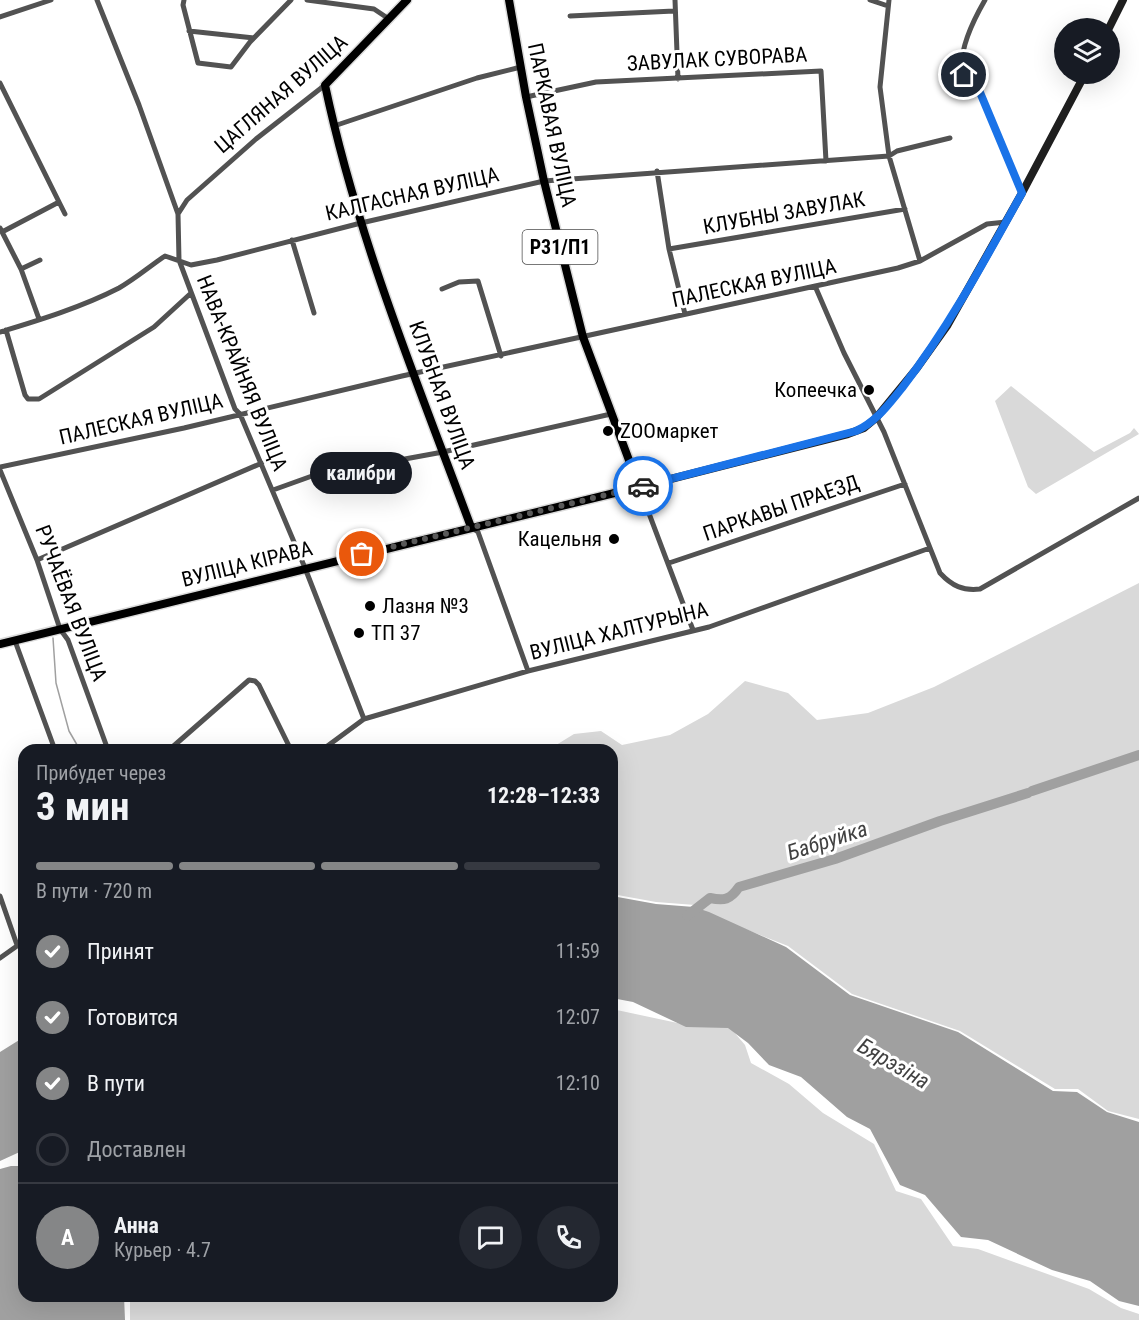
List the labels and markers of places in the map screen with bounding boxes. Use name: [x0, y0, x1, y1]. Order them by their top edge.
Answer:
pin: [938, 49, 989, 100]
place label: Копеечка: [774, 378, 857, 402]
marker: Копеечка: [862, 383, 876, 397]
place label: ZOOмаркет: [620, 419, 719, 443]
marker: ZOOмаркет: [601, 424, 615, 438]
callout: калибри: [311, 452, 413, 494]
place label: Кацельня: [518, 527, 602, 551]
pin: [336, 528, 387, 579]
marker: Кацельня: [607, 532, 621, 546]
place label: Лазня №3: [382, 594, 469, 618]
marker: Лазня №3: [363, 599, 377, 613]
place label: ТП 37: [371, 621, 421, 645]
marker: ТП 37: [352, 626, 366, 640]

